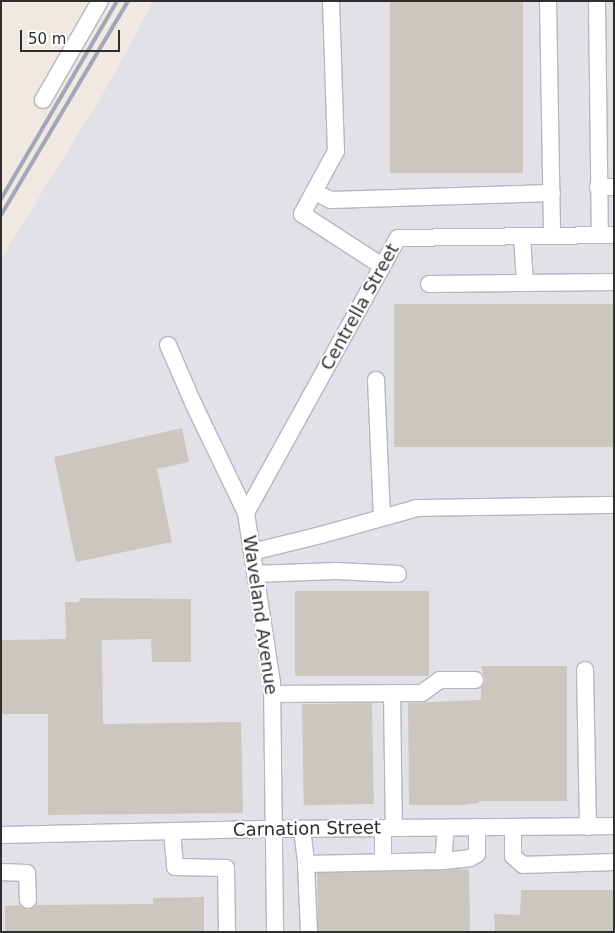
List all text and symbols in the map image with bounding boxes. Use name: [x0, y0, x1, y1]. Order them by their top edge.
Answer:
scale bar: [22, 20, 122, 52]
text: 50 m: [28, 30, 66, 48]
street label: Centrella Street: [316, 240, 404, 374]
street label: Waveland Avenue: [238, 534, 282, 696]
street label: Carnation Street: [233, 817, 381, 841]

